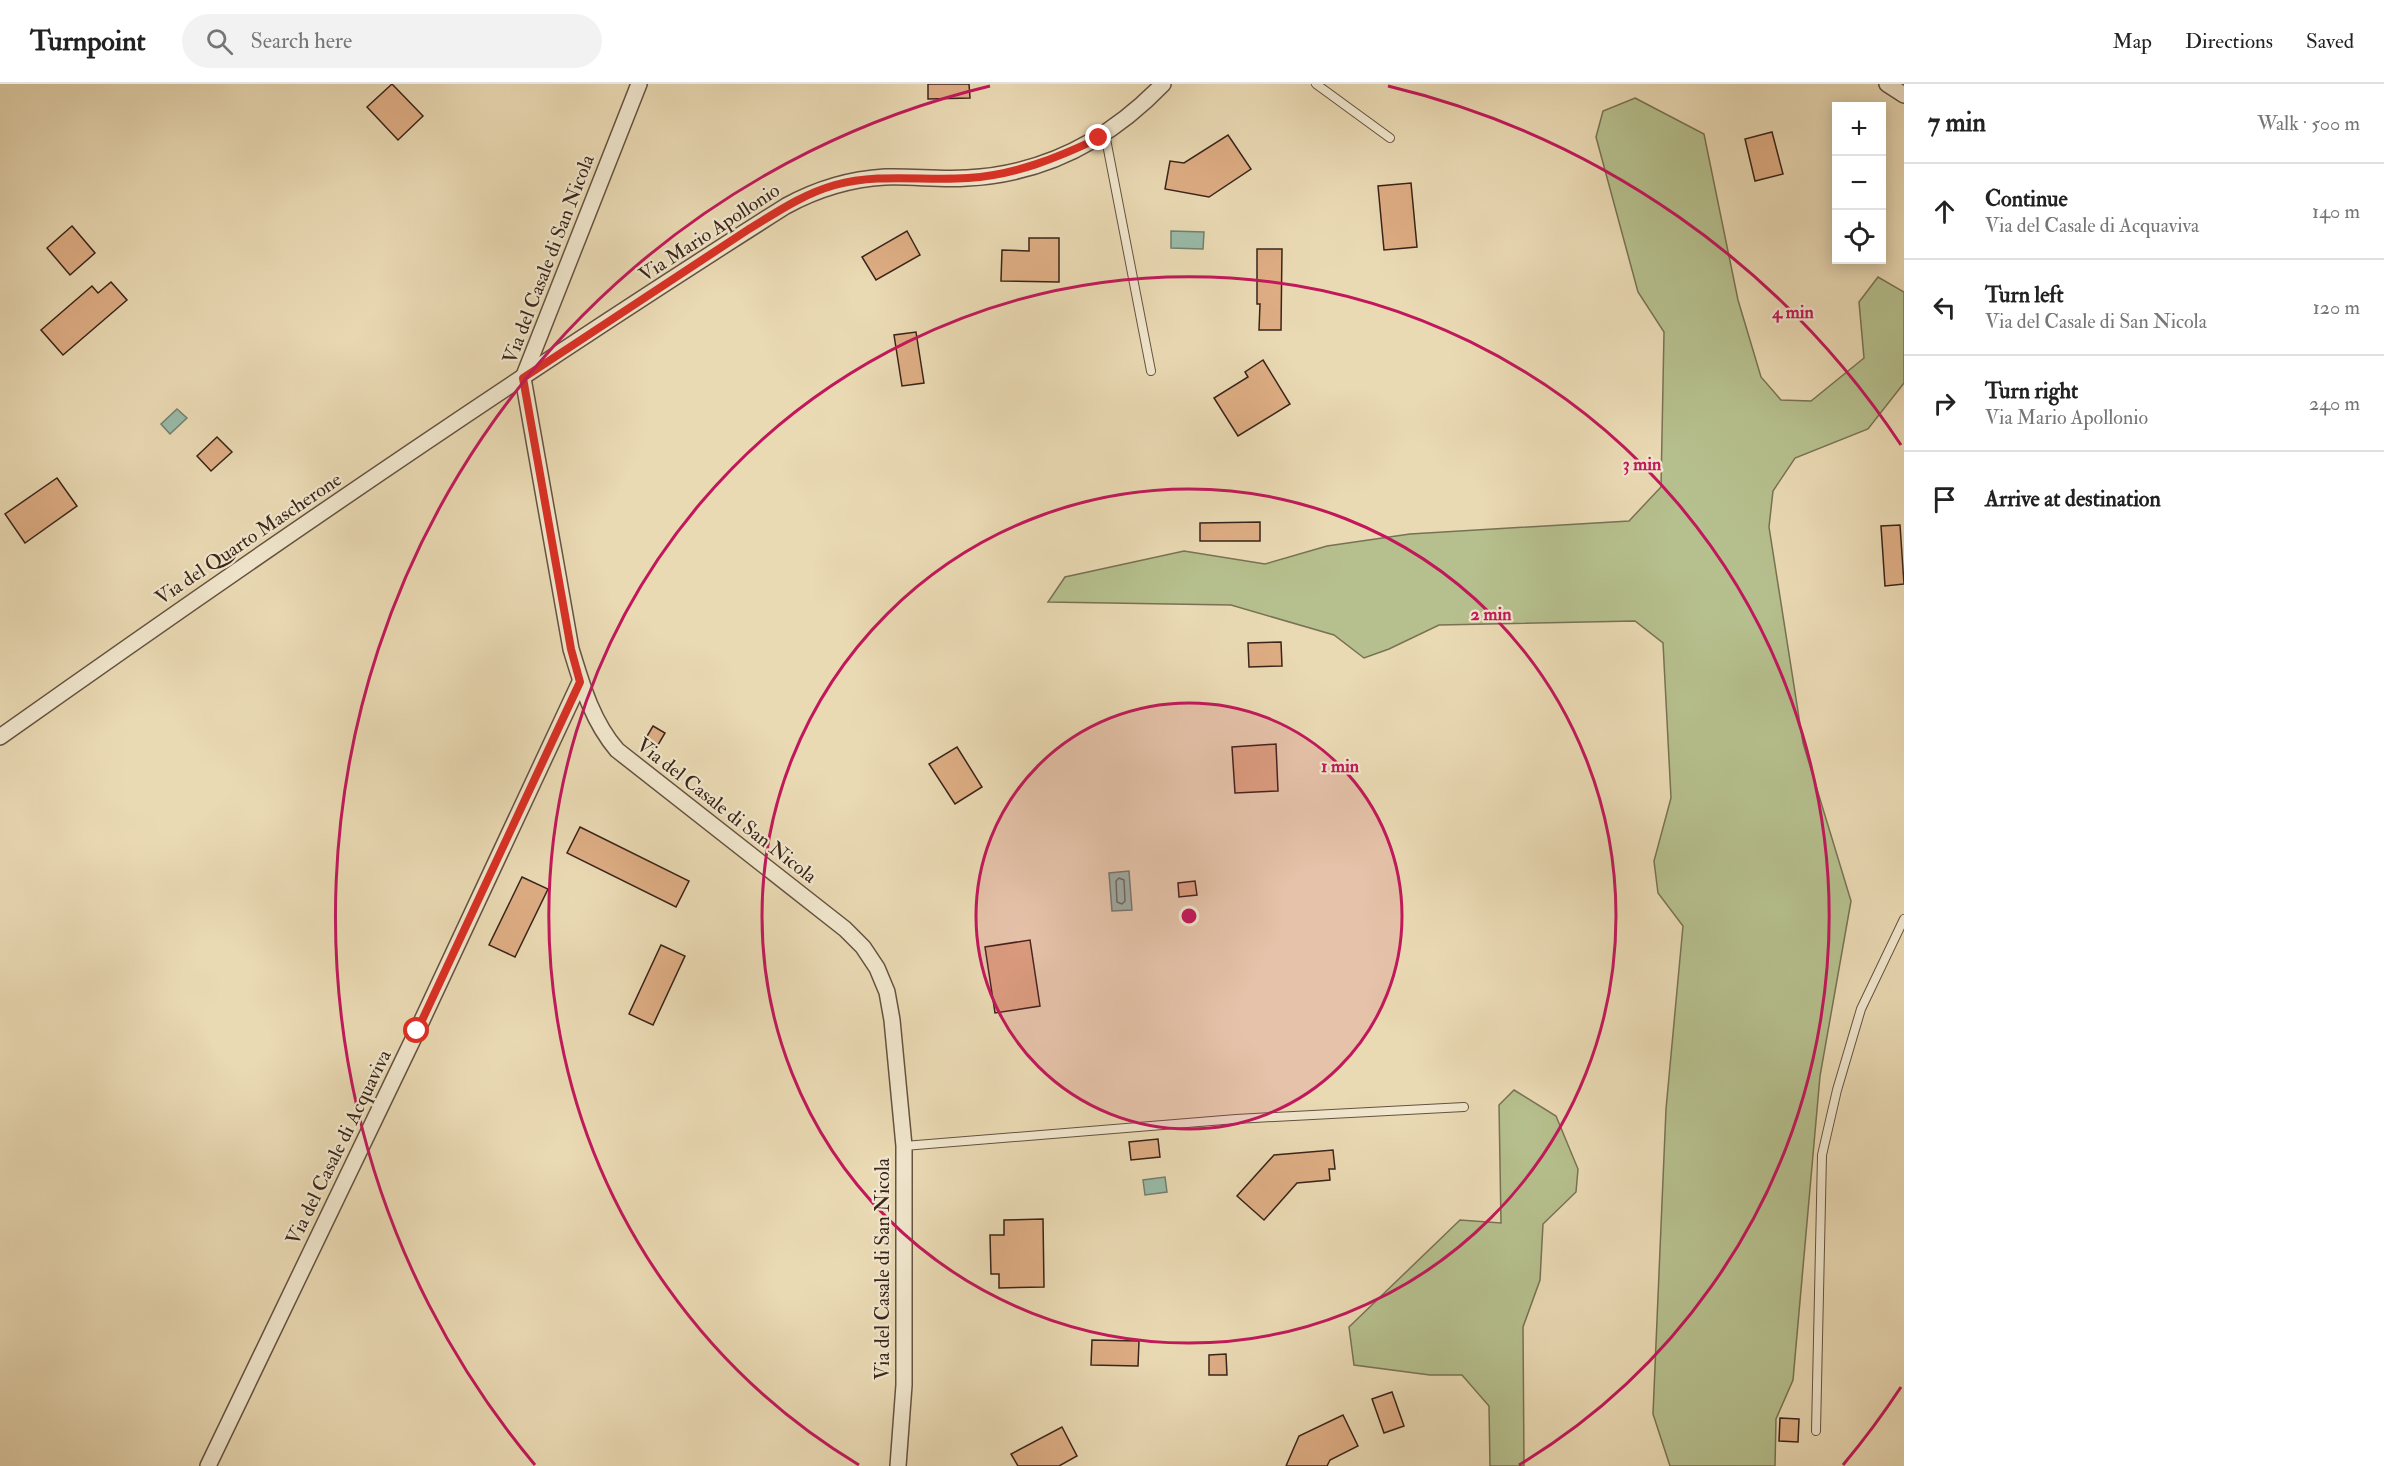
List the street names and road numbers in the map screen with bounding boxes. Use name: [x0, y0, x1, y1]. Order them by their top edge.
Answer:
street label: Via del Casale di San Nicola: [497, 150, 600, 367]
street label: Via Mario Apollonio: [634, 178, 785, 288]
street label: Via del Quarto Mascherone: [150, 467, 346, 610]
street label: Via del Casale di San Nicola: [632, 732, 822, 889]
street label: Via del Casale di Acquaviva: [280, 1045, 397, 1249]
street label: Via del Casale di San Nicola: [870, 1157, 895, 1380]

